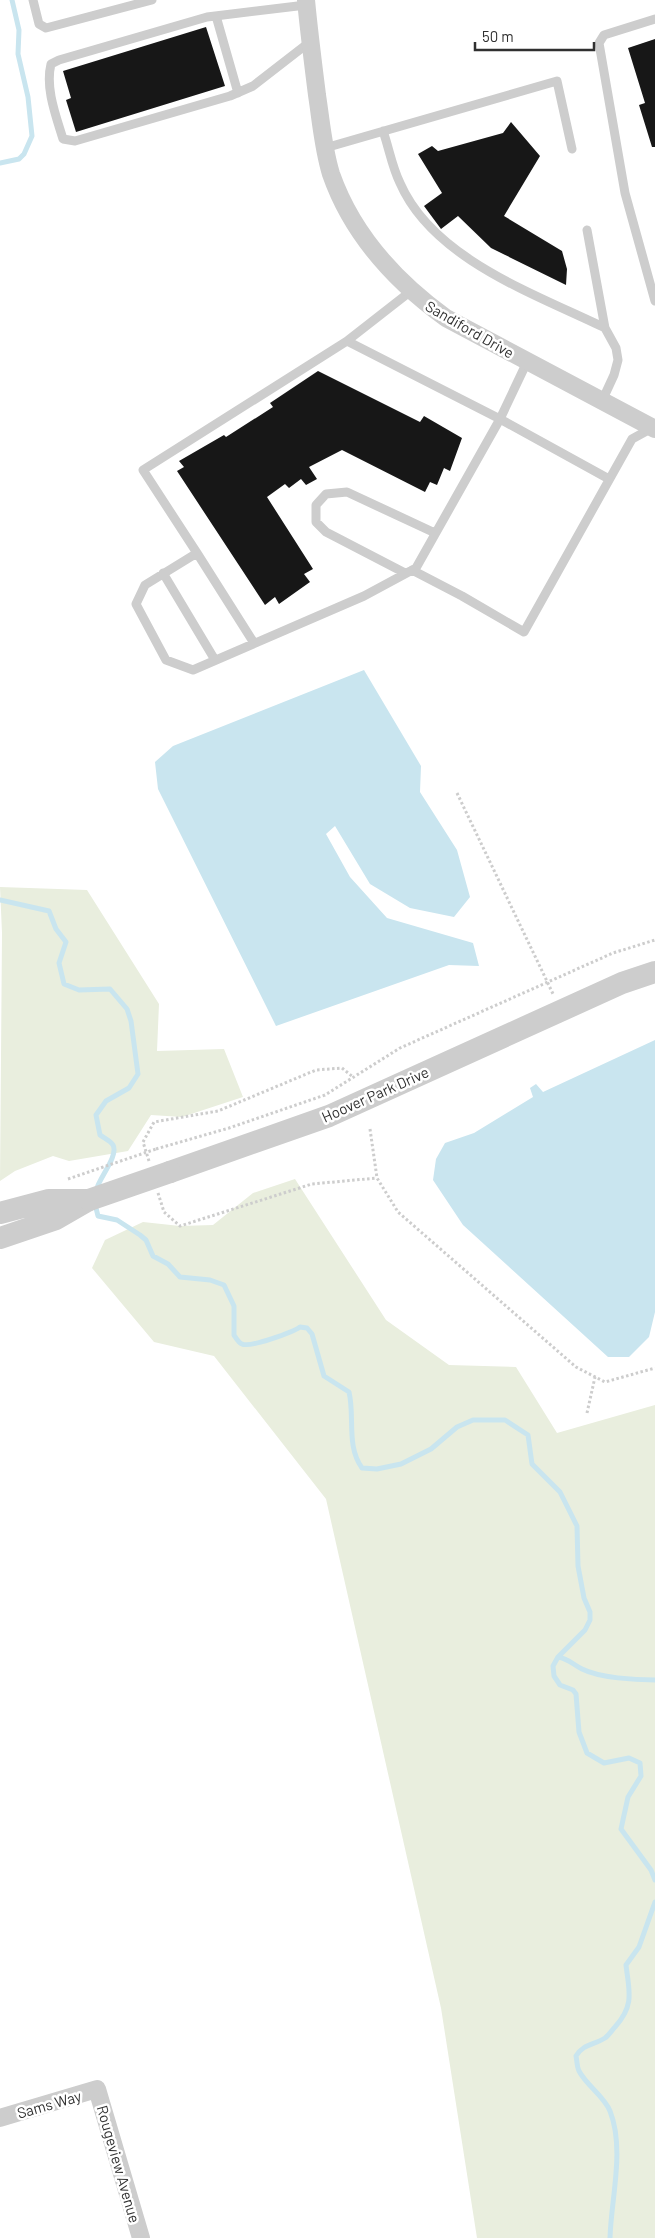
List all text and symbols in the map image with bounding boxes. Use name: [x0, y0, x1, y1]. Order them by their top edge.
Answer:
scale bar: [475, 20, 594, 52]
text: 50 m: [482, 27, 514, 45]
street label: Sandiford Drive: [423, 296, 517, 362]
street label: Hoover Park Drive: [319, 1062, 431, 1126]
street label: Sams Way: [15, 2086, 83, 2122]
street label: Rougeview Avenue: [94, 2103, 144, 2225]

